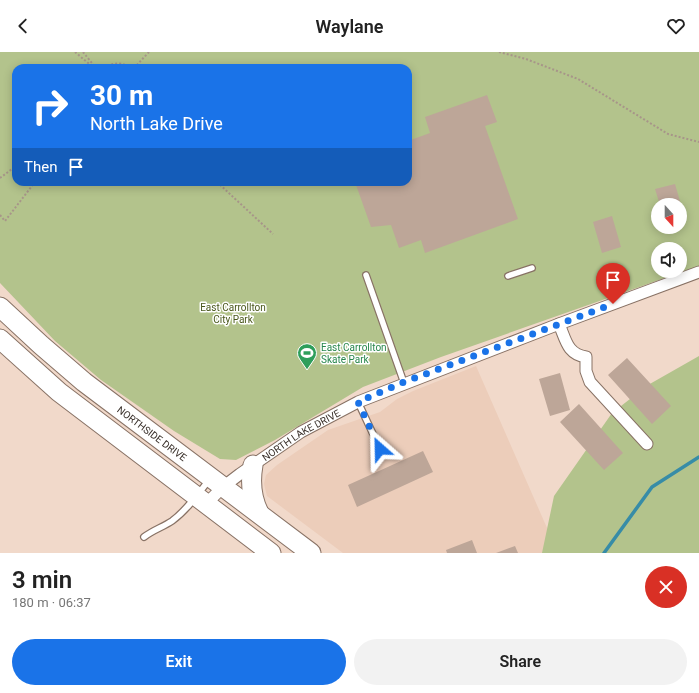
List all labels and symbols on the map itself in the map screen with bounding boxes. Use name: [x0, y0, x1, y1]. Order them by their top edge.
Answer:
north arrow: [651, 198, 687, 234]
pin: [596, 263, 630, 304]
park label: East Carrollton City Park: [200, 302, 266, 325]
sports icon: East Carrollton Skate Park: [296, 342, 318, 370]
place label: East Carrollton Skate Park: [321, 342, 387, 365]
street label: NORTHSIDE DRIVE: [115, 404, 189, 463]
street label: NORTH LAKE DRIVE: [260, 407, 342, 463]
position arrow: [359, 428, 401, 470]

